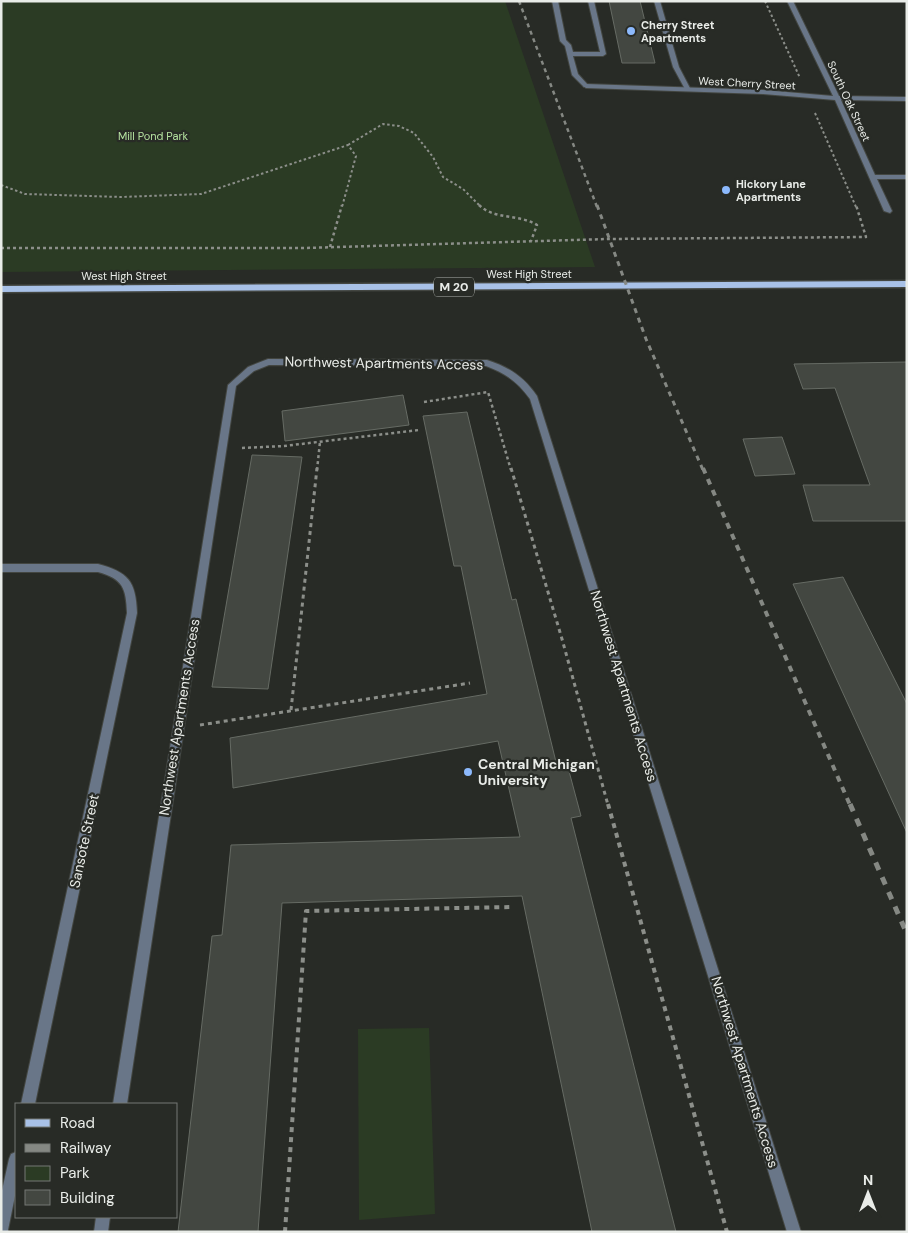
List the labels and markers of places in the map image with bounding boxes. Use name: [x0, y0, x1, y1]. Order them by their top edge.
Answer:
place label: Cherry Street Apartments: [641, 18, 715, 45]
marker: Cherry Street Apartments: [625, 25, 637, 37]
place label: Hickory Lane Apartments: [736, 177, 806, 204]
marker: Hickory Lane Apartments: [720, 184, 732, 196]
place label: Central Michigan University: [478, 755, 595, 789]
marker: Central Michigan University: [462, 766, 474, 778]

